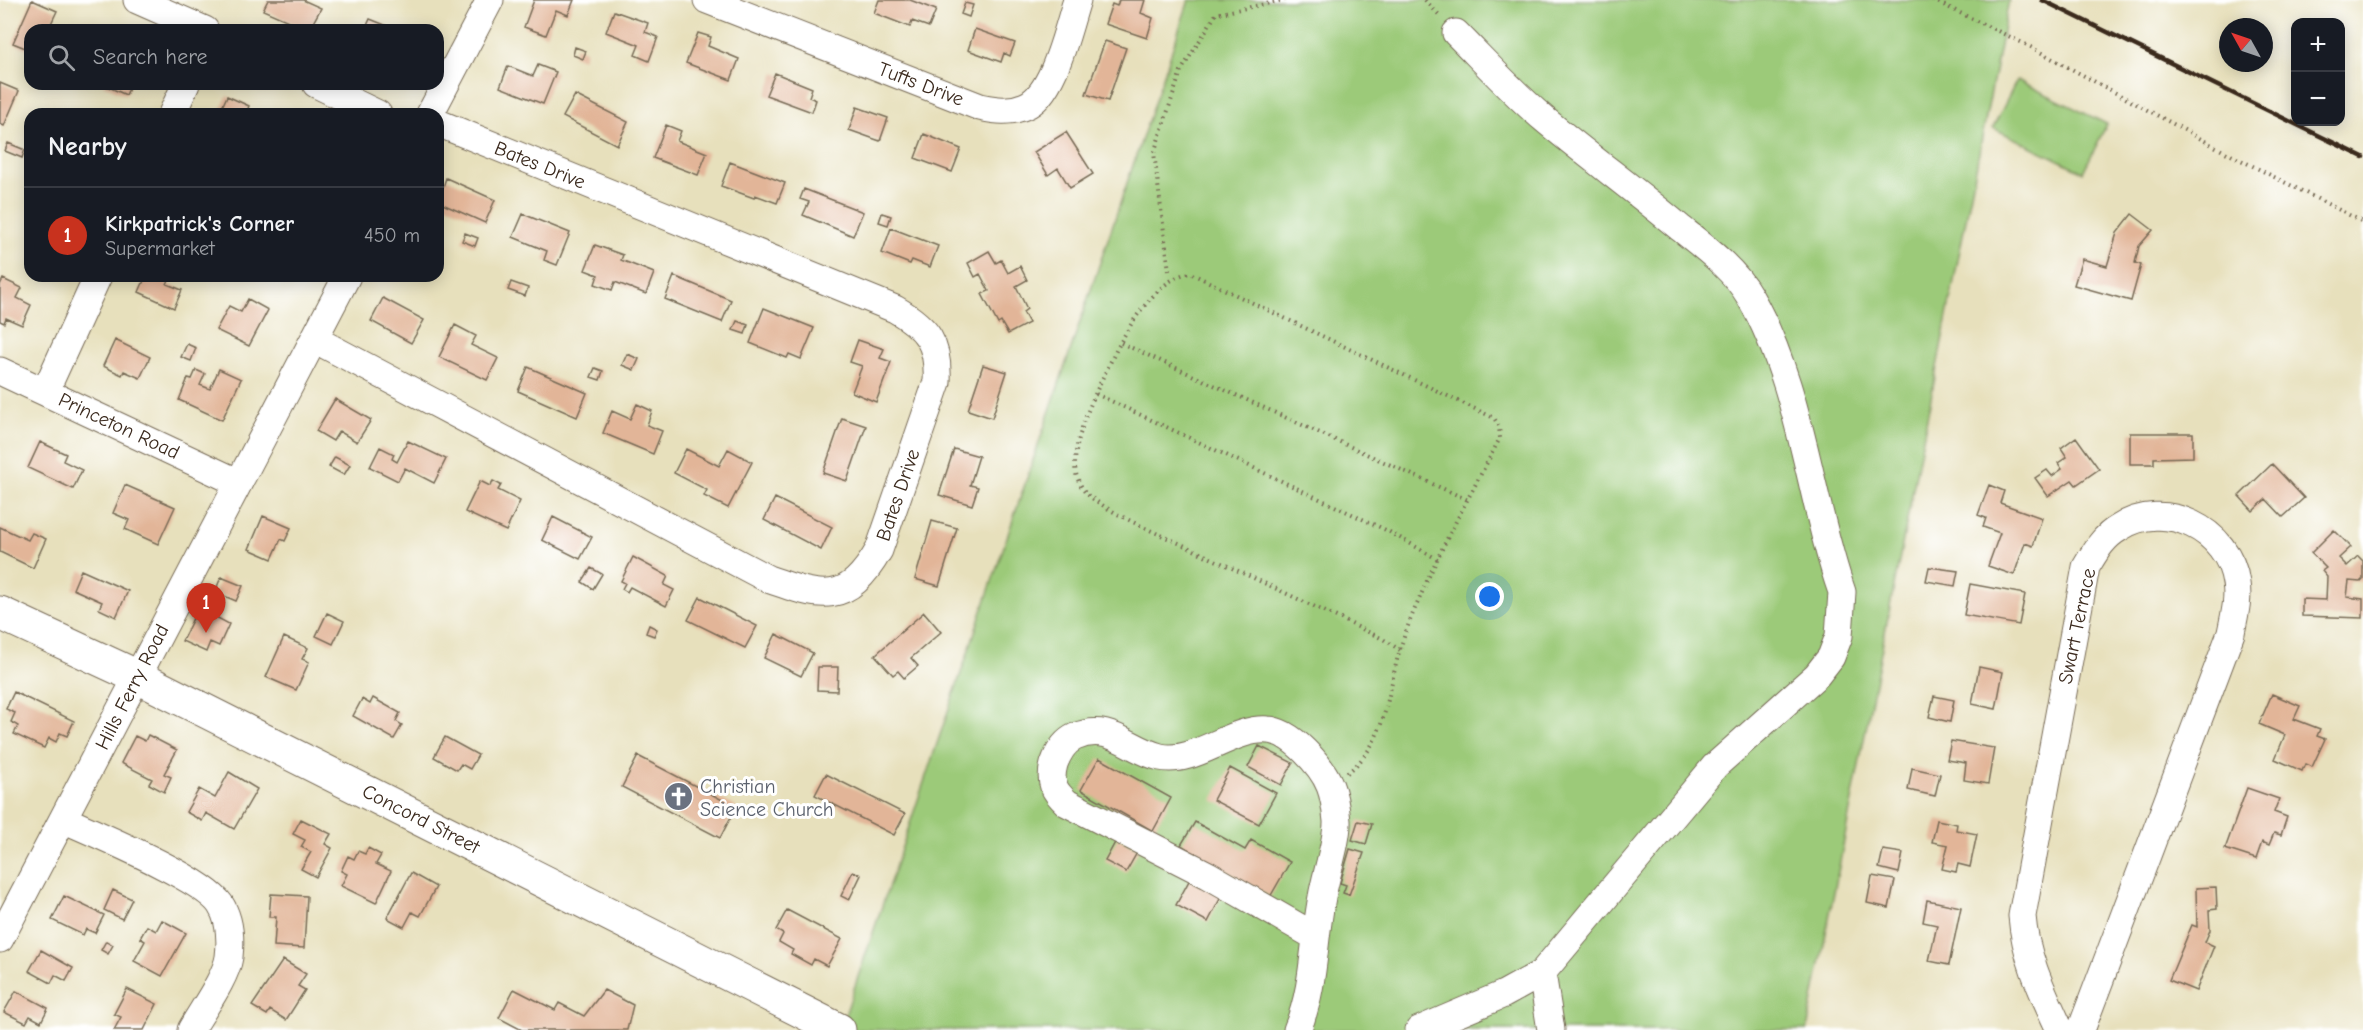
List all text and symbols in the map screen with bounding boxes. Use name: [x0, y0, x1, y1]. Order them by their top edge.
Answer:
north arrow: [2219, 18, 2273, 72]
map controls: [2291, 18, 2345, 126]
button: +: [2291, 18, 2345, 72]
search box: [24, 24, 444, 90]
icon: search: [45, 41, 78, 74]
text: Search here: [93, 44, 208, 70]
street label: Tufts Drive: [875, 57, 967, 111]
button: −: [2291, 72, 2345, 126]
text: Nearby: [48, 132, 127, 162]
street label: Bates Drive: [491, 136, 589, 194]
text: Kirkpatrick's Corner: [105, 211, 294, 237]
text: 1: [64, 224, 71, 247]
text: 450 m: [364, 224, 420, 247]
text: Supermarket: [105, 237, 215, 260]
street label: Princeton Road: [55, 388, 183, 464]
street label: Bates Drive: [872, 446, 924, 544]
street label: Swart Terrace: [2054, 566, 2100, 686]
your location: [1475, 582, 1504, 611]
pin: 1: [186, 584, 226, 633]
street label: Hills Ferry Road: [90, 620, 174, 754]
place label: Christian Science Church: [700, 775, 834, 821]
street label: Concord Street: [358, 780, 485, 859]
church icon: Christian Science Church: [663, 781, 695, 813]

